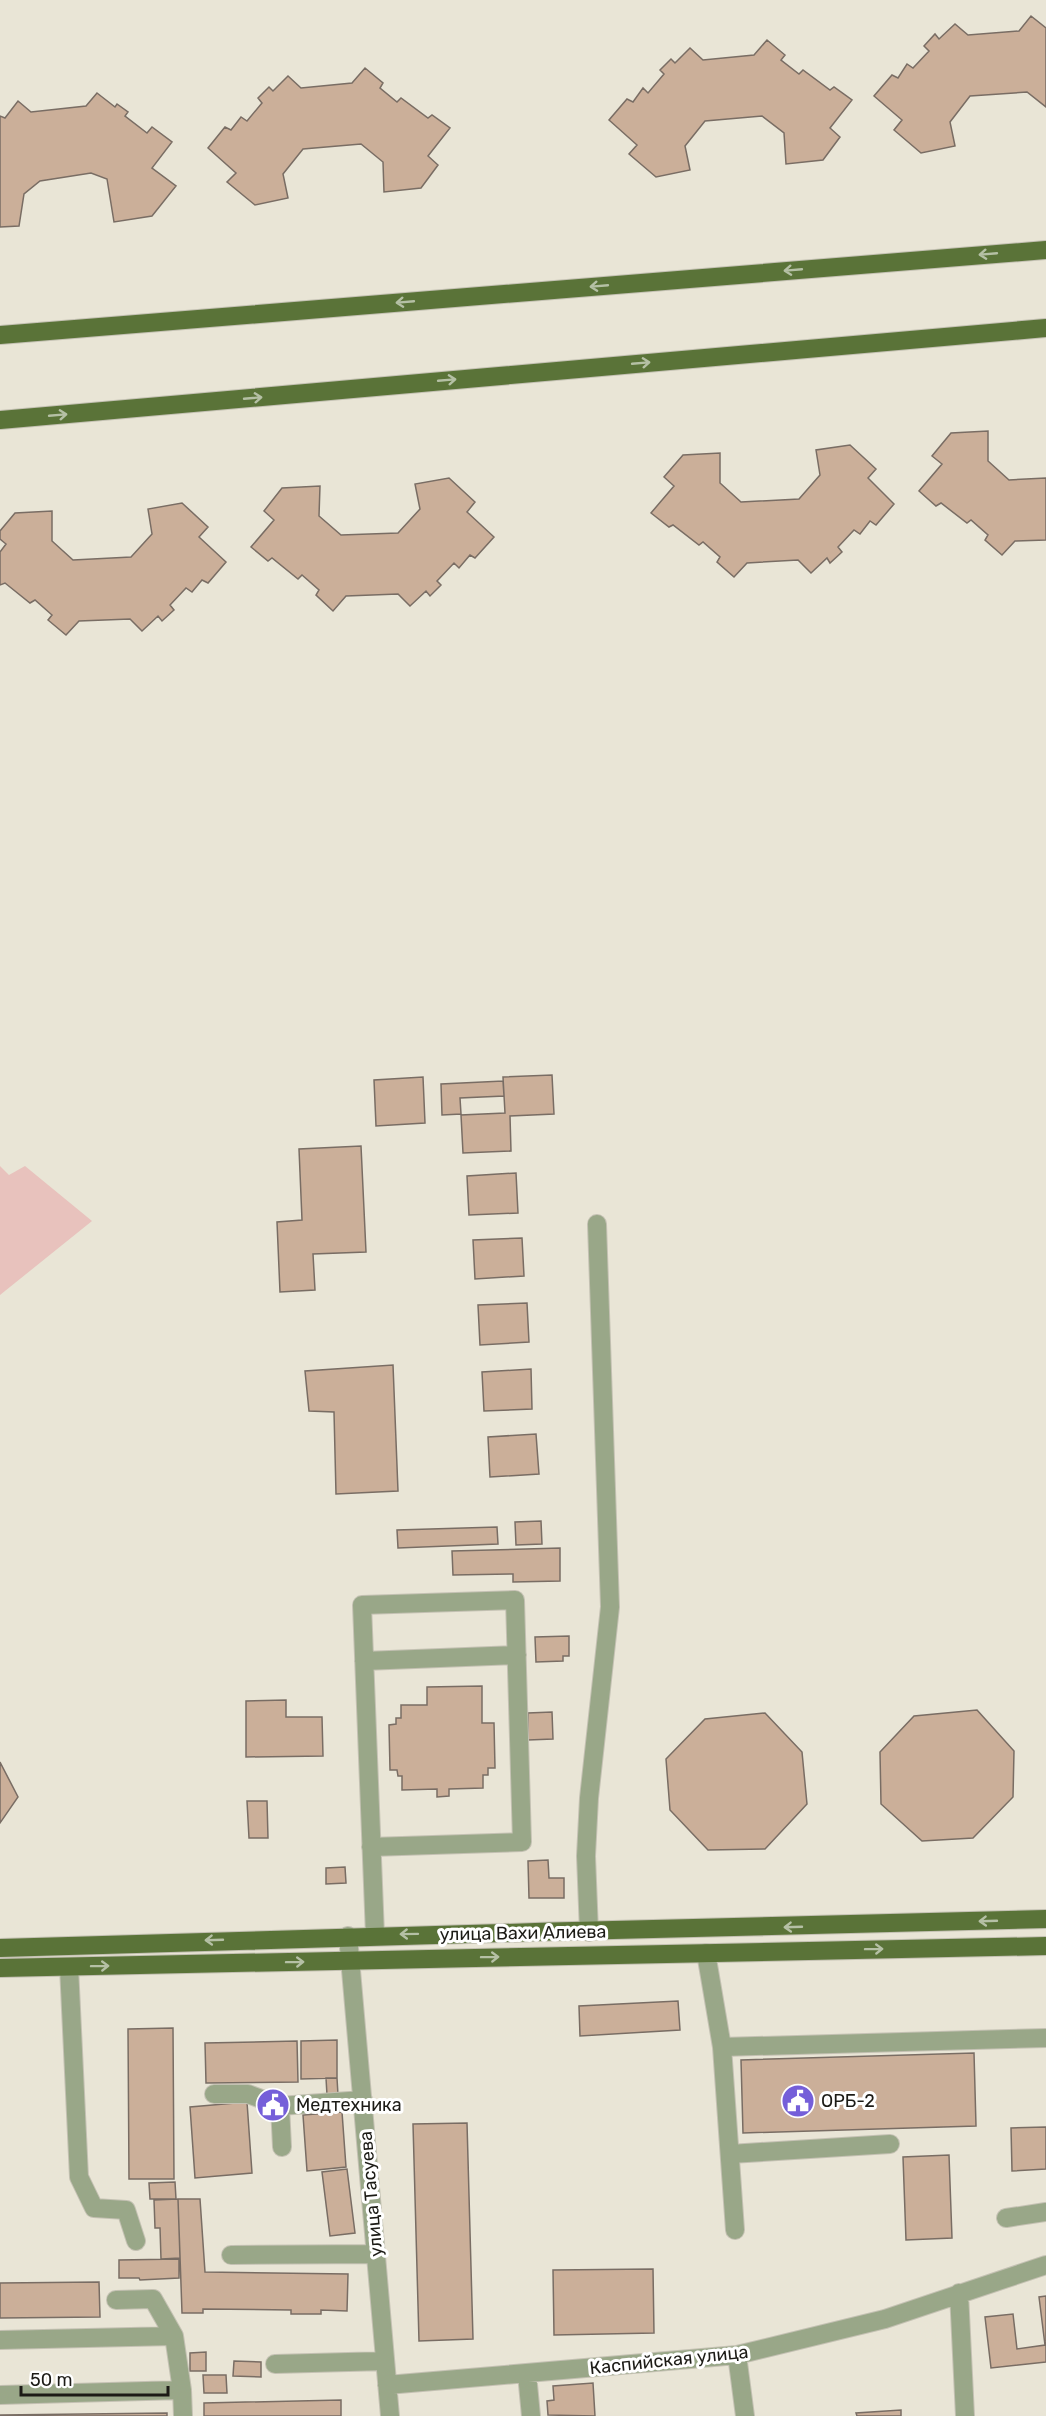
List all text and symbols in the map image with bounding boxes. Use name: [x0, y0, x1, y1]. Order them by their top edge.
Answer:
one-way arrow: [978, 249, 998, 260]
one-way arrow: [784, 265, 804, 276]
one-way arrow: [590, 281, 609, 292]
one-way arrow: [395, 297, 415, 308]
one-way arrow: [631, 357, 650, 368]
one-way arrow: [436, 375, 456, 386]
one-way arrow: [242, 392, 262, 403]
one-way arrow: [48, 409, 68, 420]
one-way arrow: [978, 1915, 998, 1927]
street label: улица Вахи Алиева: [439, 1921, 607, 1945]
one-way arrow: [783, 1921, 803, 1932]
one-way arrow: [399, 1928, 419, 1940]
one-way arrow: [204, 1935, 224, 1946]
one-way arrow: [864, 1944, 884, 1955]
one-way arrow: [480, 1952, 500, 1963]
one-way arrow: [285, 1956, 305, 1968]
one-way arrow: [90, 1960, 110, 1972]
public building icon: ОРБ-2: [780, 2083, 816, 2119]
public building icon: Медтехника: [255, 2087, 291, 2123]
place label: ОРБ-2: [821, 2090, 875, 2112]
place label: Медтехника: [296, 2094, 402, 2116]
street label: улица Тасуева: [355, 2130, 387, 2258]
street label: Каспийская улица: [589, 2341, 749, 2379]
scale bar: [21, 2359, 168, 2397]
text: 50 m: [30, 2369, 73, 2391]

